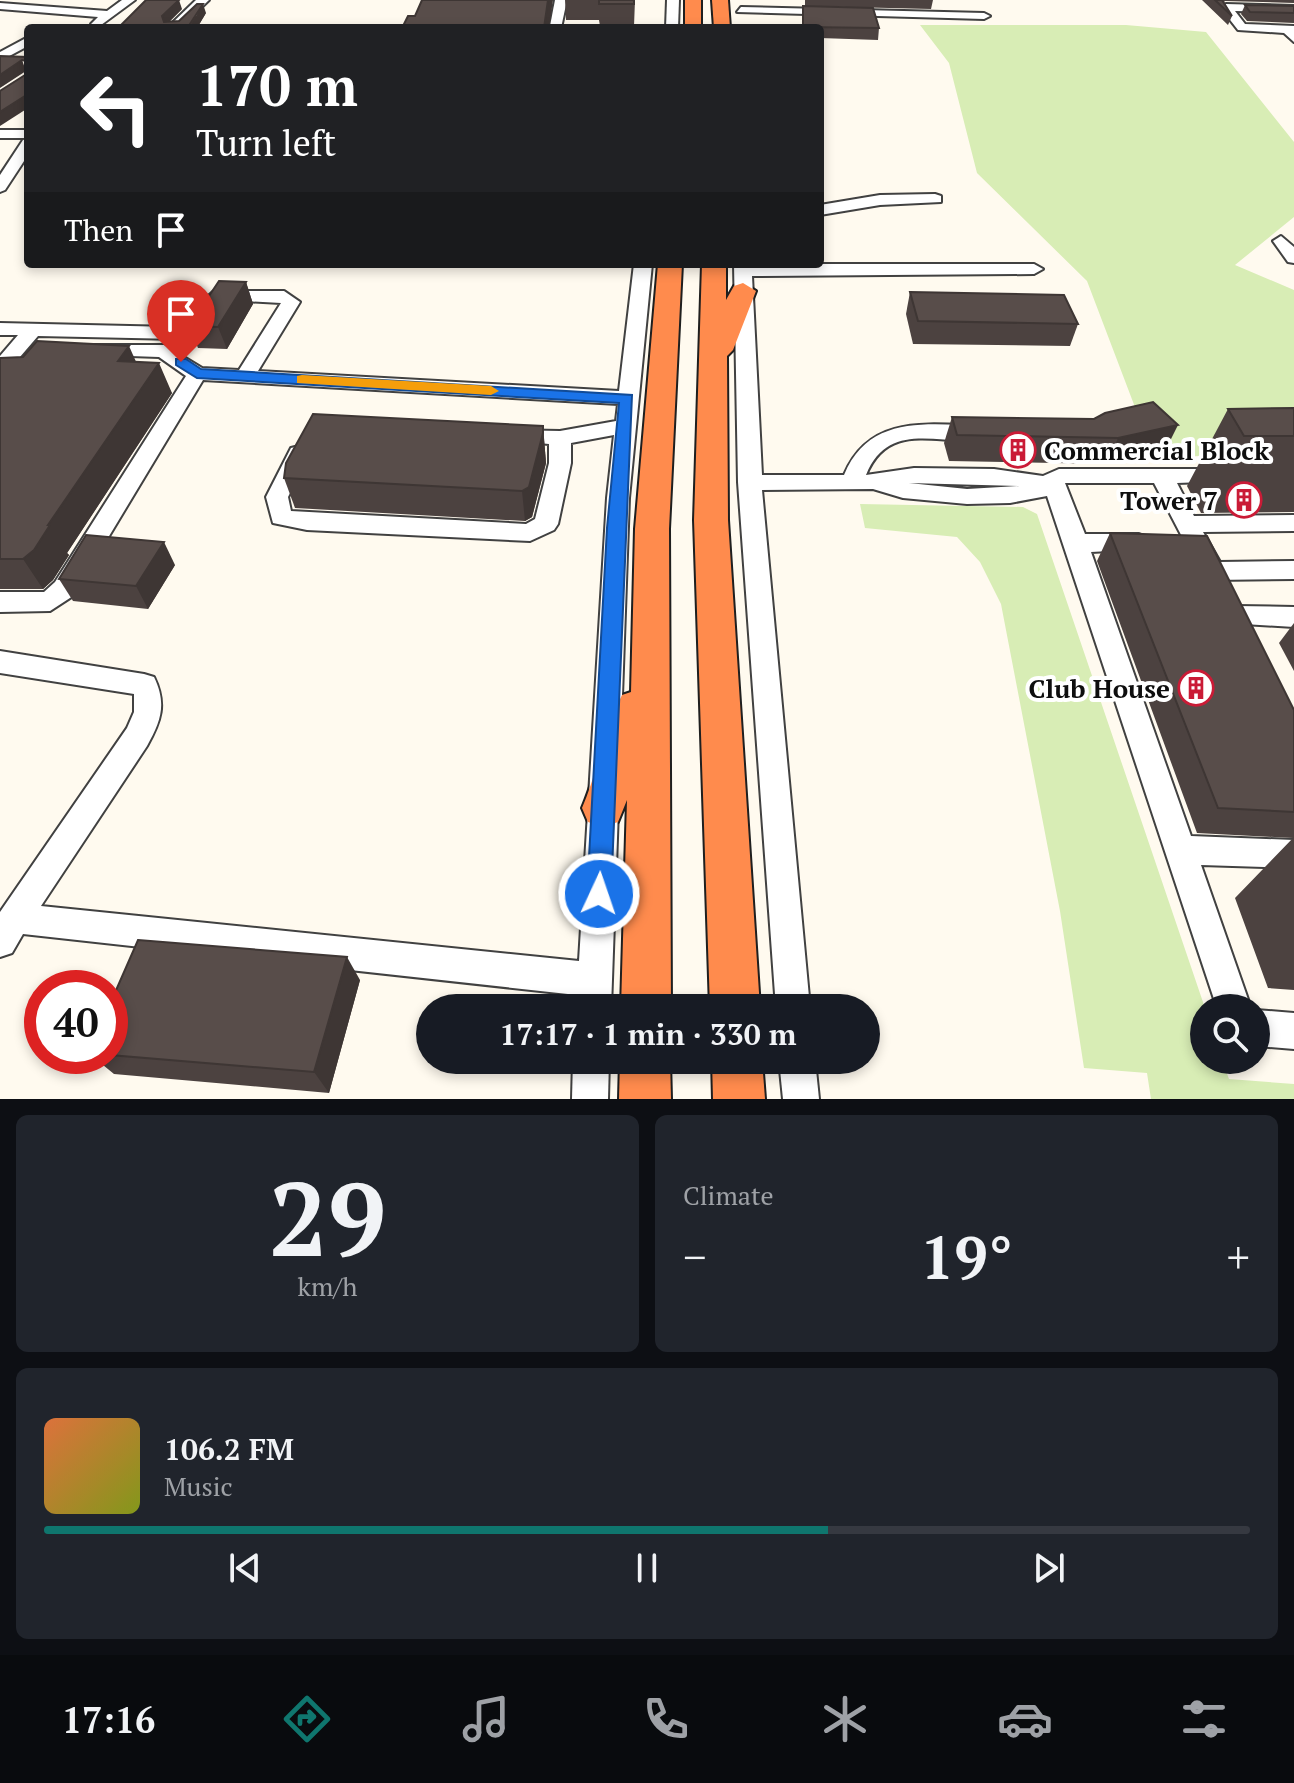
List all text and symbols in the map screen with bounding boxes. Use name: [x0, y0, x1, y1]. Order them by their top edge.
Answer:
text: 170 m: [196, 48, 358, 122]
icon: left: [64, 56, 168, 160]
text: Turn left: [196, 119, 336, 166]
icon: arrive: [149, 208, 193, 252]
text: Then: [64, 210, 133, 250]
pin: [147, 280, 215, 362]
icon: arrive: [159, 292, 203, 336]
building icon: Commercial Block: [999, 431, 1037, 469]
place label: Commercial Block: [1044, 433, 1270, 467]
building icon: Tower 7: [1225, 481, 1263, 519]
place label: Tower 7: [1120, 483, 1218, 517]
building icon: Club House: [1177, 669, 1215, 707]
place label: Club House: [1029, 671, 1170, 705]
position arrow: [557, 852, 641, 936]
speed limit sign: 40: [24, 970, 128, 1074]
map controls: [1190, 994, 1270, 1074]
button: search: [1190, 994, 1270, 1074]
text: 17:17 · 1 min · 330 m: [500, 1014, 796, 1054]
text: 29: [269, 1148, 386, 1286]
text: Climate: [683, 1178, 774, 1212]
text: 19°: [920, 1217, 1013, 1296]
text: −: [683, 1227, 706, 1286]
text: +: [1227, 1227, 1250, 1286]
text: km/h: [297, 1269, 358, 1303]
text: 106.2 FM: [164, 1429, 294, 1469]
text: Music: [164, 1469, 233, 1503]
icon: previous: [223, 1546, 267, 1590]
icon: pause: [625, 1546, 669, 1590]
icon: next: [1027, 1546, 1071, 1590]
icon: directions: [279, 1691, 335, 1747]
icon: music: [458, 1691, 514, 1747]
icon: phone: [638, 1691, 694, 1747]
icon: climate: [817, 1691, 873, 1747]
icon: car: [997, 1691, 1053, 1747]
icon: filters: [1176, 1691, 1232, 1747]
text: 17:16: [62, 1696, 155, 1743]

